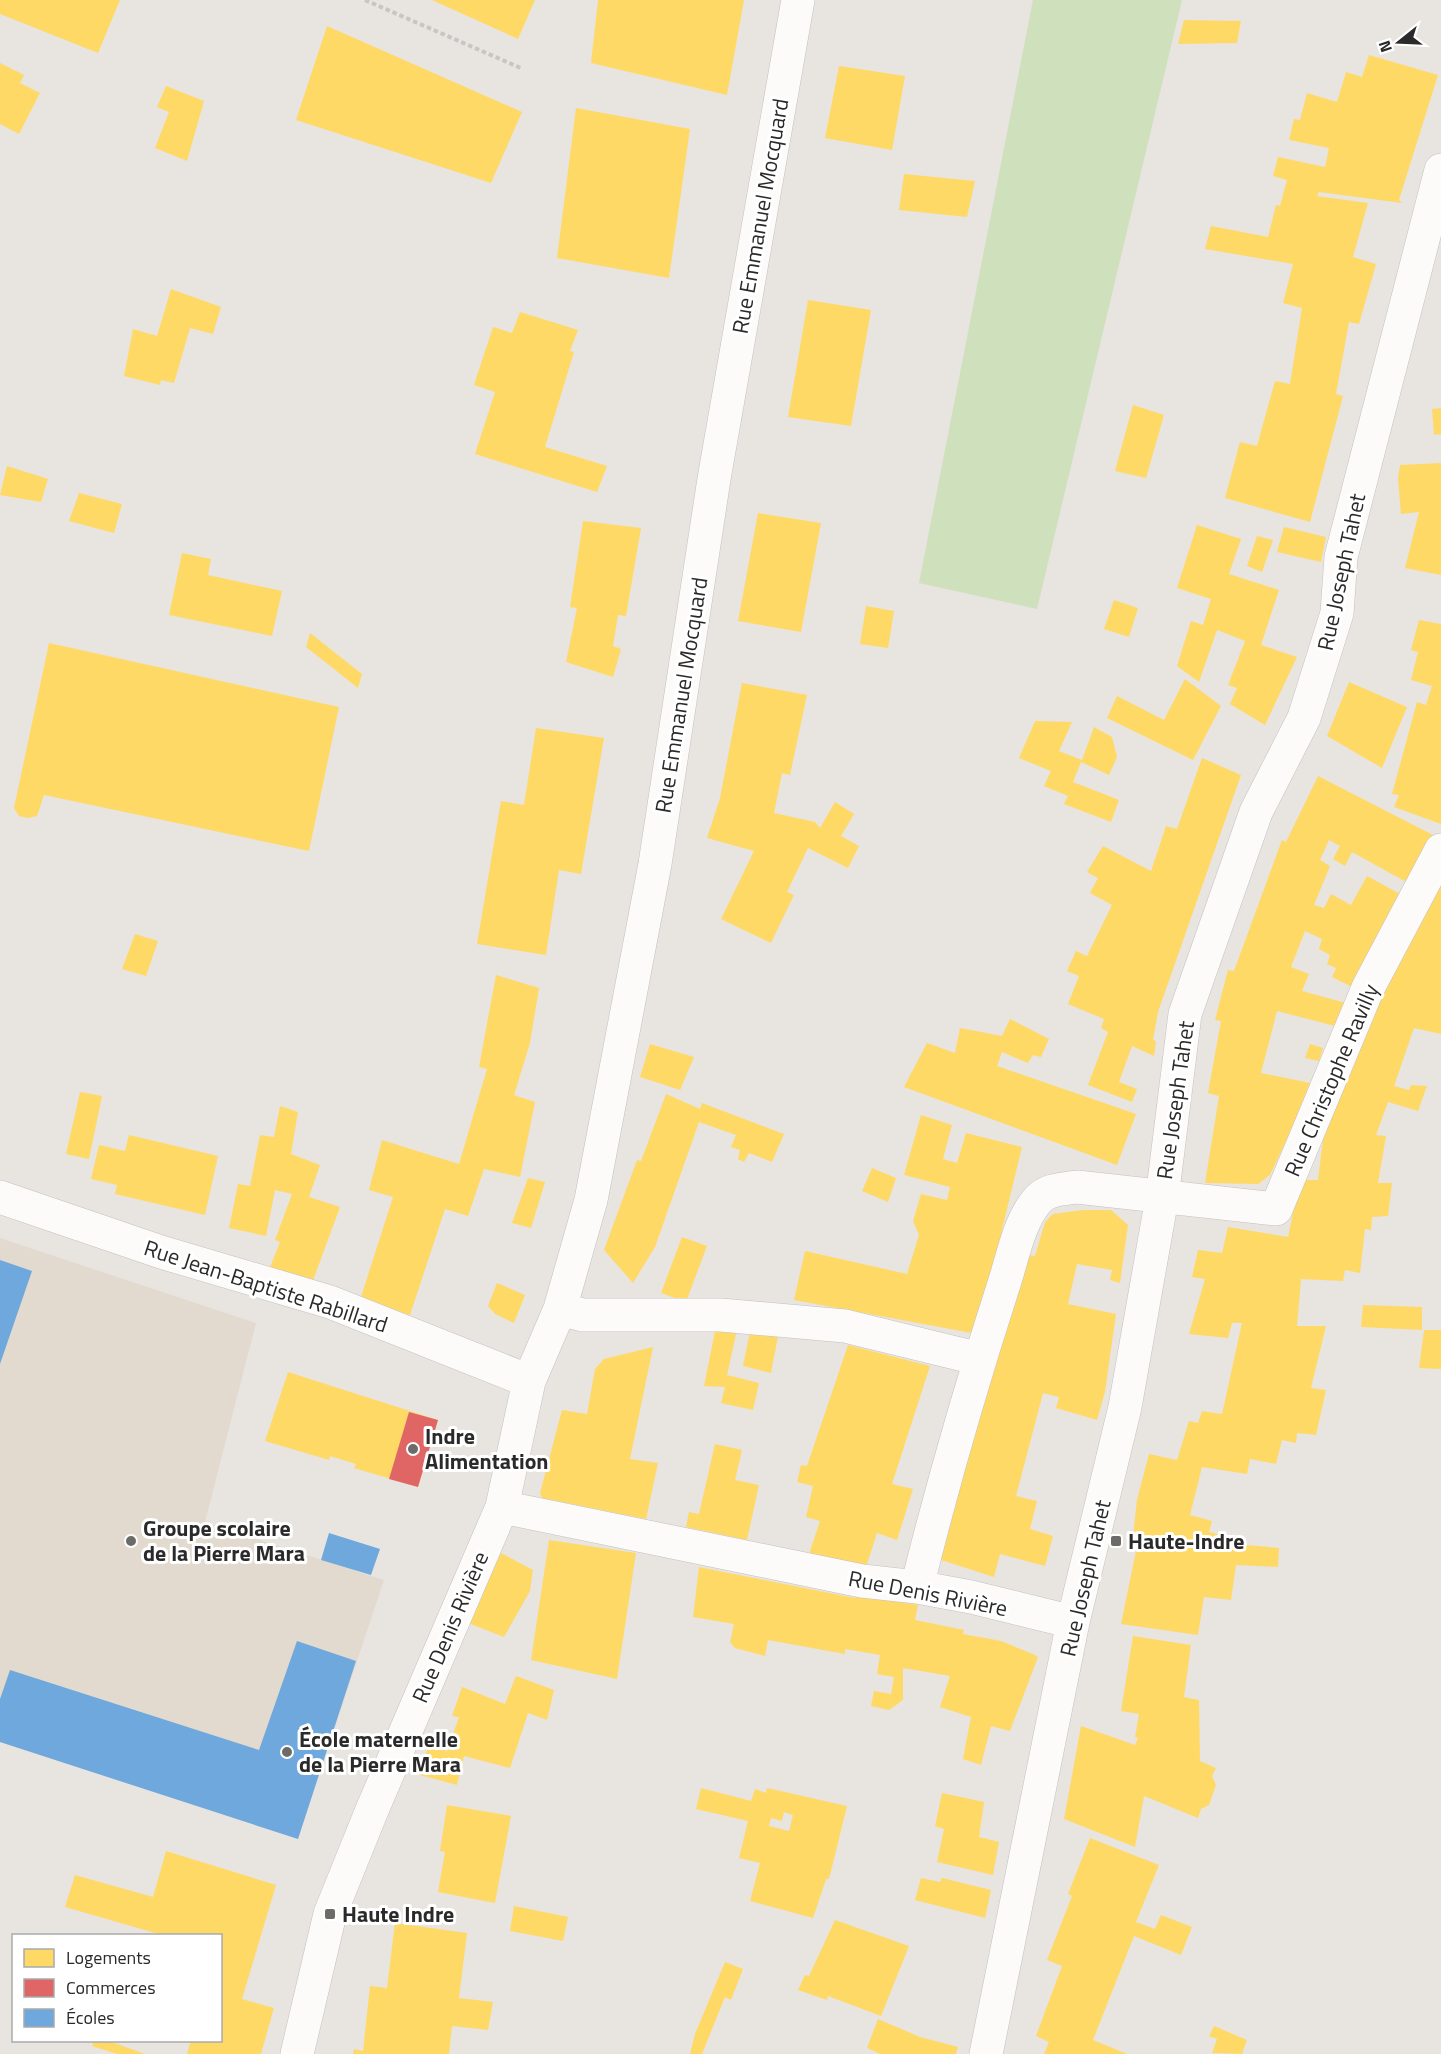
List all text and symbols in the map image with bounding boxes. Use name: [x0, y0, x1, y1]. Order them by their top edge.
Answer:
north arrow: [1369, 12, 1429, 72]
text: N: [1372, 38, 1398, 56]
street label: Rue Emmanuel Mocquard: [723, 96, 797, 336]
street label: Rue Joseph Tahet: [1308, 490, 1374, 654]
street label: Rue Emmanuel Mocquard: [646, 575, 716, 815]
street label: Rue Christophe Ravilly: [1275, 978, 1387, 1182]
street label: Rue Joseph Tahet: [1147, 1018, 1203, 1181]
street label: Rue Jean-Baptiste Rabillard: [140, 1230, 392, 1342]
place label: Indre Alimentation: [425, 1419, 549, 1478]
marker: Indre Alimentation: [406, 1442, 420, 1456]
street label: Rue Joseph Tahet: [1050, 1496, 1120, 1660]
place label: Groupe scolaire de la Pierre Mara: [143, 1511, 305, 1570]
place label: Haute-Indre: [1128, 1524, 1244, 1558]
marker: Groupe scolaire de la Pierre Mara: [124, 1534, 138, 1548]
marker: Haute-Indre: [1109, 1534, 1123, 1548]
street label: Rue Denis Rivière: [403, 1546, 497, 1708]
street label: Rue Denis Rivière: [845, 1561, 1011, 1625]
place label: École maternelle de la Pierre Mara: [299, 1722, 461, 1781]
marker: École maternelle de la Pierre Mara: [280, 1745, 294, 1759]
place label: Haute Indre: [342, 1897, 454, 1931]
marker: Haute Indre: [323, 1907, 337, 1921]
legend: [12, 1934, 222, 2042]
text: Logements: [66, 1944, 151, 1971]
text: Commerces: [66, 1974, 156, 2001]
text: Écoles: [66, 2004, 115, 2031]

